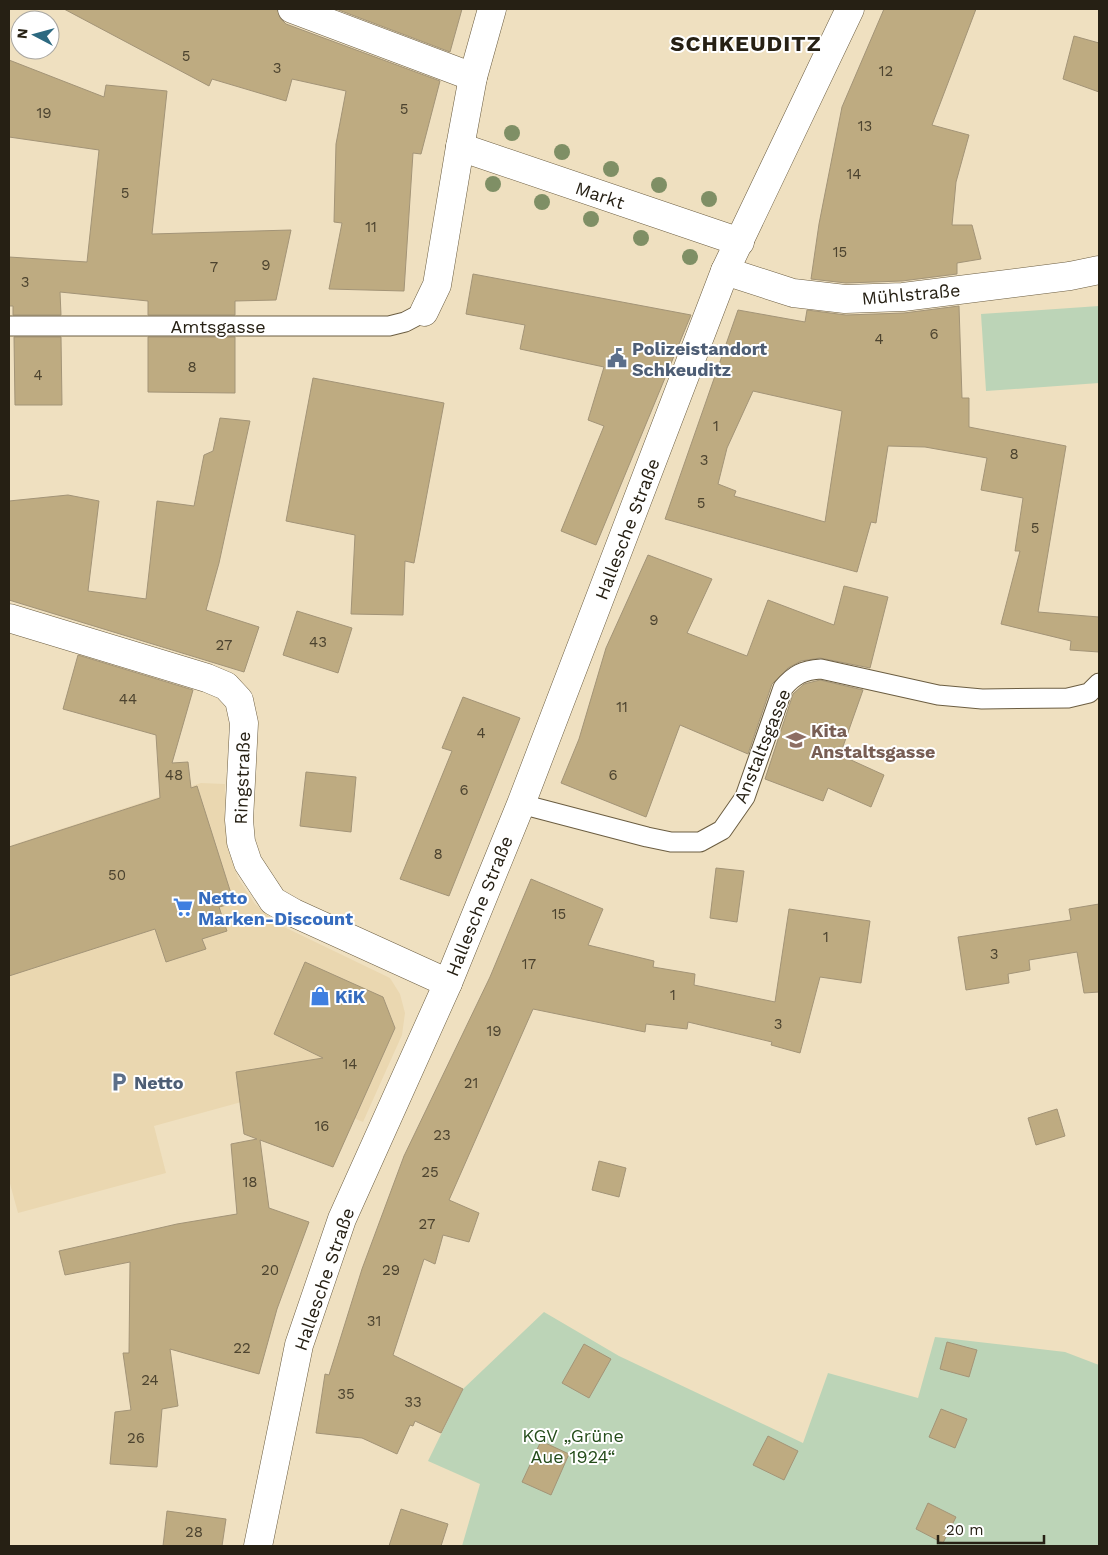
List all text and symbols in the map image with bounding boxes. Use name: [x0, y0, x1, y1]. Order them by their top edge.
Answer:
north arrow: [10, 10, 60, 60]
text: N: [14, 28, 31, 40]
district label: SCHKEUDITZ: [670, 31, 822, 56]
house number: 5: [182, 47, 190, 65]
house number: 3: [273, 59, 281, 77]
house number: 12: [879, 62, 893, 80]
house number: 5: [400, 100, 408, 118]
house number: 19: [36, 104, 52, 122]
house number: 13: [858, 117, 872, 135]
house number: 14: [846, 165, 862, 183]
street label: Markt: [573, 177, 628, 213]
house number: 5: [121, 184, 129, 202]
house number: 11: [365, 218, 377, 236]
house number: 15: [833, 243, 847, 261]
house number: 9: [261, 256, 271, 274]
house number: 7: [210, 258, 218, 276]
house number: 3: [21, 273, 29, 291]
street label: Mühlstraße: [861, 279, 961, 309]
street label: Amtsgasse: [170, 316, 266, 337]
house number: 6: [929, 325, 939, 343]
house number: 4: [874, 330, 884, 348]
place label: Polizeistandort Schkeuditz: [632, 338, 767, 380]
public building icon: Polizeistandort Schkeuditz: [606, 347, 628, 369]
house number: 8: [187, 358, 197, 376]
house number: 4: [33, 366, 43, 384]
house number: 1: [713, 417, 719, 435]
house number: 8: [1009, 445, 1019, 463]
house number: 3: [700, 451, 708, 469]
street label: Hallesche Straße: [590, 455, 664, 603]
house number: 5: [697, 494, 705, 512]
house number: 5: [1031, 519, 1039, 537]
house number: 9: [649, 611, 659, 629]
house number: 43: [309, 633, 327, 651]
house number: 27: [216, 636, 232, 654]
street label: Anstaltsgasse: [729, 686, 795, 806]
house number: 44: [119, 690, 137, 708]
house number: 11: [616, 698, 628, 716]
place label: Kita Anstaltsgasse: [811, 720, 935, 762]
house number: 4: [476, 724, 486, 742]
school or university icon: Kita Anstaltsgasse: [785, 729, 807, 751]
street label: Ringstraße: [230, 731, 254, 825]
house number: 48: [165, 766, 183, 784]
house number: 6: [608, 766, 618, 784]
house number: 6: [459, 781, 469, 799]
street label: Hallesche Straße: [441, 833, 517, 979]
house number: 8: [433, 845, 443, 863]
house number: 50: [108, 866, 126, 884]
place label: Netto Marken-Discount: [198, 887, 353, 929]
supermarket icon: Netto Marken-Discount: [172, 896, 194, 918]
house number: 15: [552, 905, 566, 923]
house number: 1: [823, 928, 829, 946]
house number: 3: [990, 945, 998, 963]
house number: 17: [522, 955, 536, 973]
shop icon: KiK: [309, 985, 331, 1007]
place label: KiK: [335, 986, 366, 1007]
house number: 1: [670, 986, 676, 1004]
house number: 3: [774, 1015, 782, 1033]
house number: 19: [486, 1022, 502, 1040]
house number: 14: [342, 1055, 358, 1073]
parking icon: Netto: [108, 1071, 130, 1093]
place label: Netto: [134, 1072, 184, 1093]
house number: 21: [464, 1074, 478, 1092]
house number: 16: [315, 1117, 329, 1135]
house number: 23: [433, 1126, 451, 1144]
house number: 25: [421, 1163, 439, 1181]
house number: 18: [242, 1173, 258, 1191]
street label: Hallesche Straße: [290, 1205, 358, 1353]
house number: 27: [419, 1215, 435, 1233]
house number: 20: [261, 1261, 279, 1279]
house number: 29: [382, 1261, 400, 1279]
house number: 31: [367, 1312, 381, 1330]
house number: 22: [233, 1339, 251, 1357]
house number: 24: [141, 1371, 159, 1389]
house number: 35: [337, 1385, 355, 1403]
house number: 33: [404, 1393, 422, 1411]
park label: KGV „Grüne Aue 1924“: [522, 1425, 624, 1467]
house number: 26: [127, 1429, 145, 1447]
scale bar: [938, 1512, 1044, 1544]
text: 20 m: [946, 1521, 984, 1539]
house number: 28: [185, 1523, 203, 1541]

